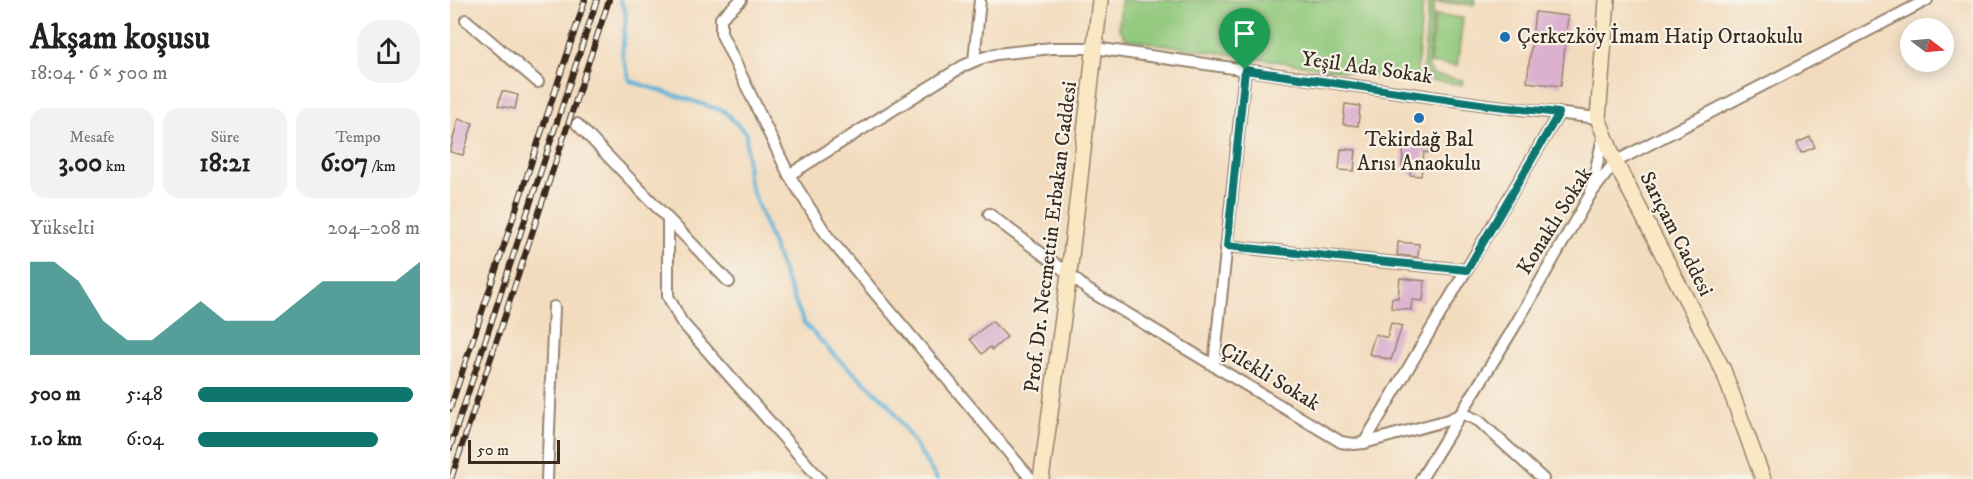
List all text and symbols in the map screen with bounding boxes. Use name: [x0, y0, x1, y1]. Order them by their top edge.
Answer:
pin: [1219, 8, 1270, 70]
icon: arrive: [1228, 17, 1261, 50]
text: Akşam koşusu: [30, 18, 210, 59]
north arrow: [1900, 18, 1954, 72]
map controls: [1900, 18, 1954, 72]
button: share: [357, 20, 420, 83]
place label: Çerkezköy İmam Hatip Ortaokulu: [1517, 23, 1803, 50]
marker: Çerkezköy İmam Hatip Ortaokulu: [1498, 30, 1512, 44]
street label: Yeşil Ada Sokak: [1300, 46, 1435, 90]
text: 18:04 · 6 × 500 m: [30, 61, 167, 86]
street label: Prof. Dr. Necmettin Erbakan Caddesi: [1019, 80, 1083, 394]
marker: Tekirdağ Bal Arısı Anaokulu: [1412, 111, 1426, 125]
text: Mesafe: [70, 127, 114, 147]
text: Süre: [211, 127, 239, 147]
text: Tempo: [336, 127, 380, 147]
place label: Tekirdağ Bal Arısı Anaokulu: [1357, 127, 1481, 177]
text: 3.00: [58, 147, 102, 180]
text: 18:21: [199, 147, 251, 180]
text: 6:07: [320, 147, 368, 180]
text: km: [102, 156, 126, 176]
text: /km: [368, 156, 396, 176]
street label: Konaklı Sokak: [1512, 162, 1599, 280]
street label: Sarıçam Caddesi: [1633, 167, 1719, 301]
text: Yükselti: [30, 216, 95, 241]
text: 204–208 m: [328, 216, 420, 241]
street label: Çilekli Sokak: [1215, 337, 1325, 417]
text: 500 m: [30, 382, 81, 407]
text: 5:48: [126, 382, 163, 407]
text: 1.0 km: [30, 427, 82, 452]
text: 6:04: [126, 427, 164, 452]
scale bar: [468, 437, 560, 464]
text: 50 m: [477, 440, 509, 460]

